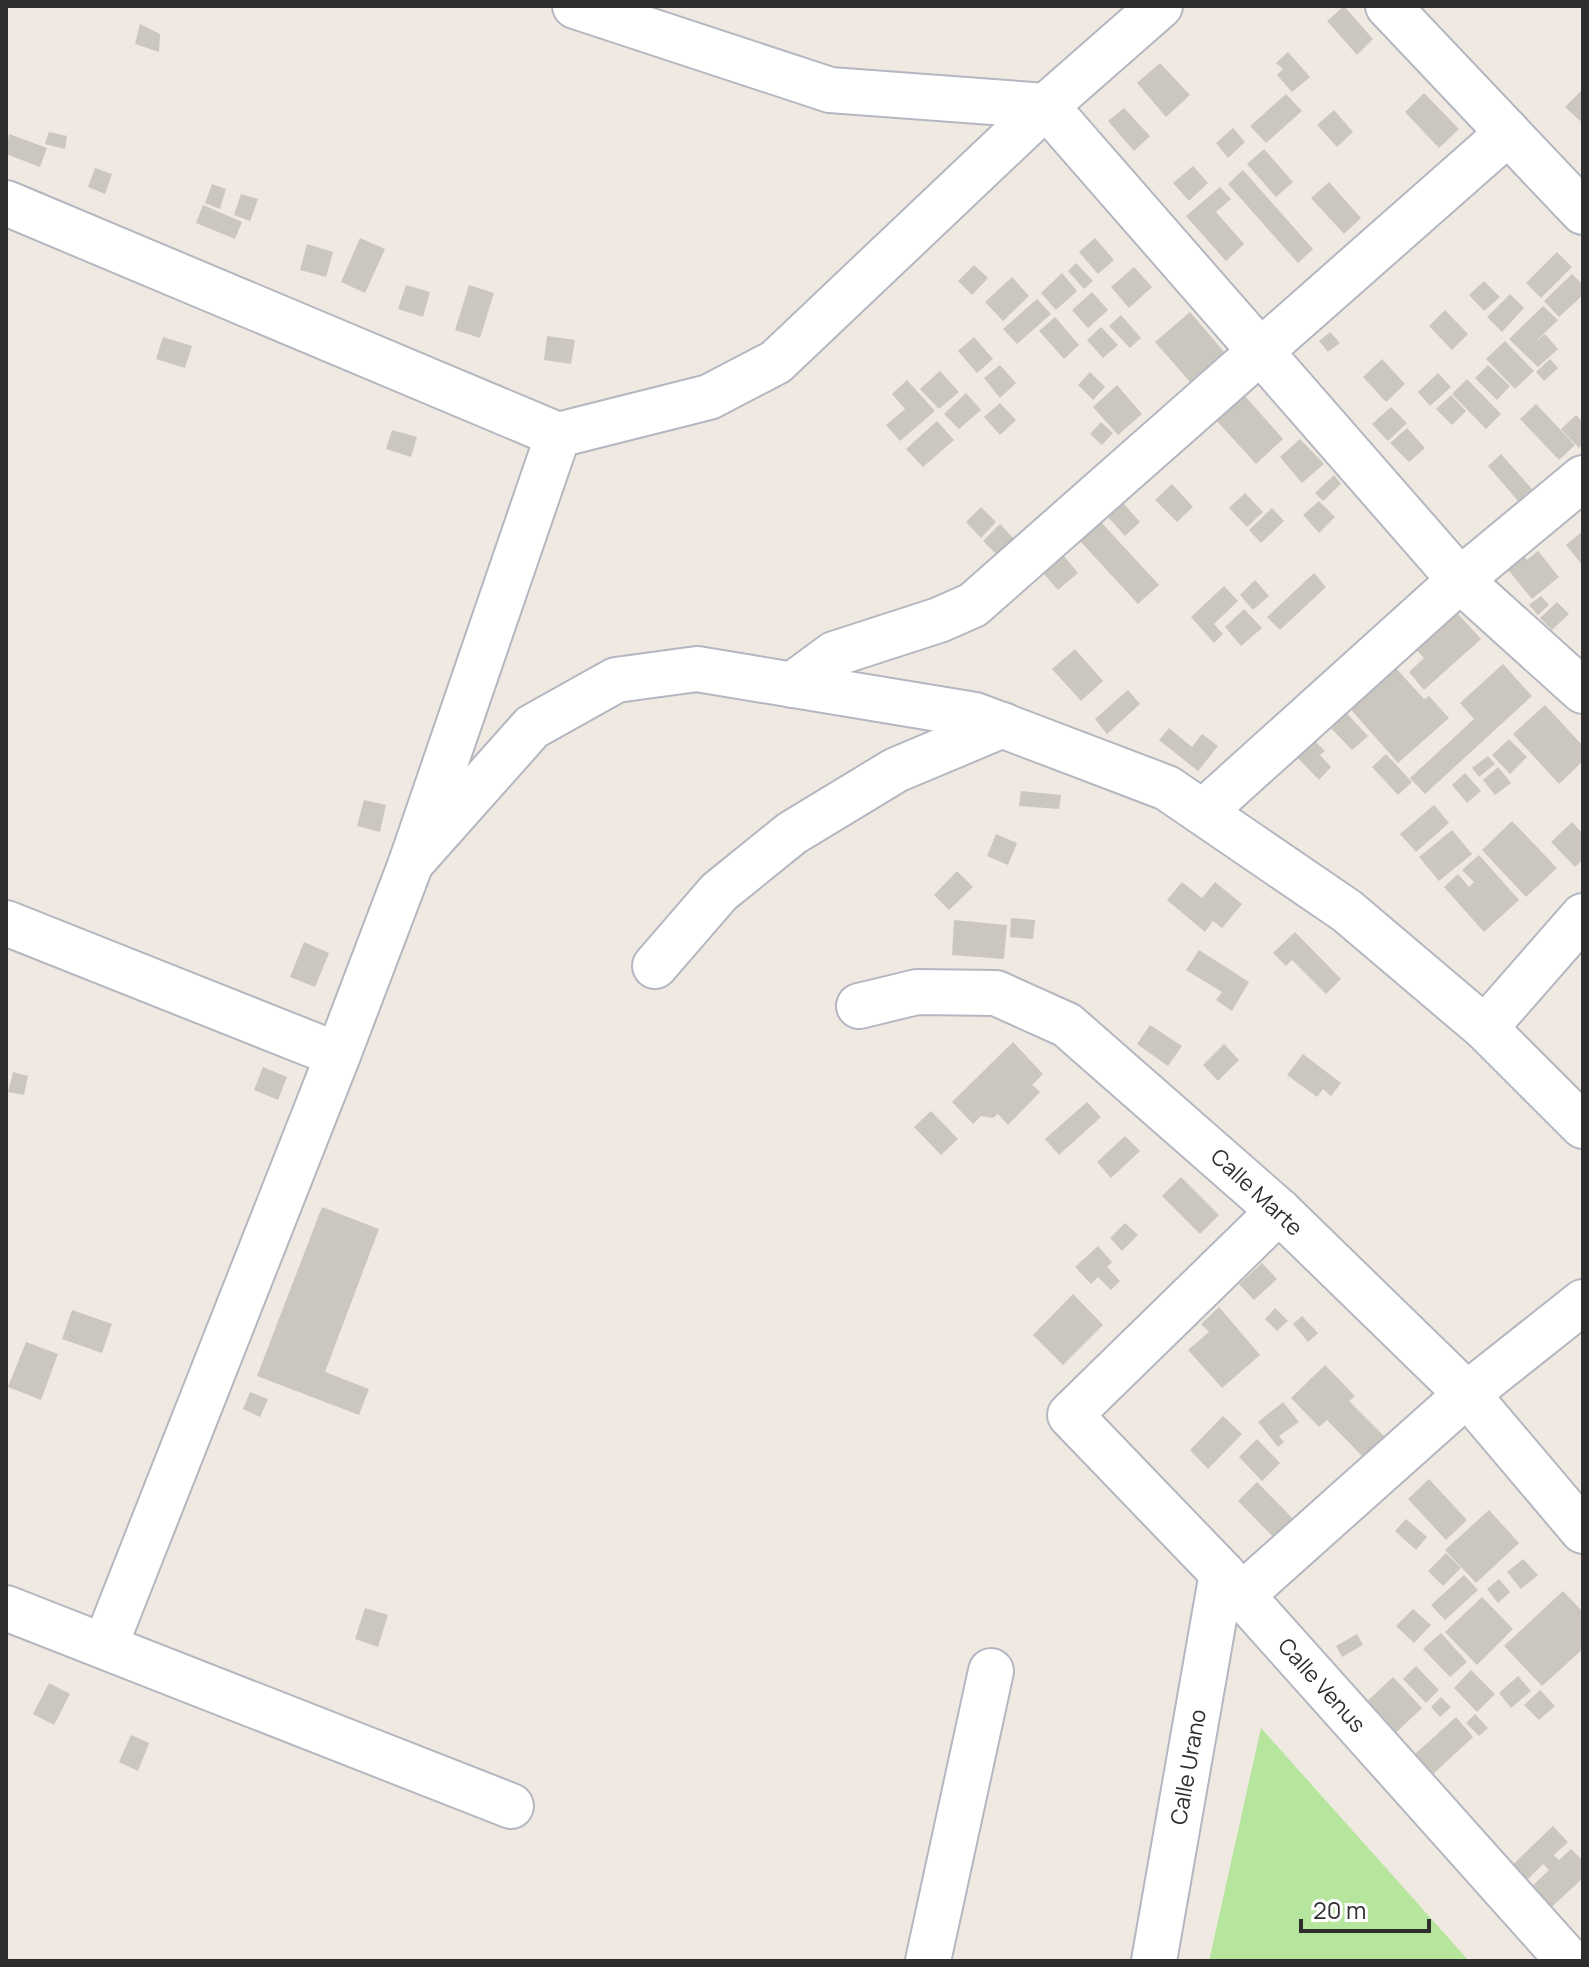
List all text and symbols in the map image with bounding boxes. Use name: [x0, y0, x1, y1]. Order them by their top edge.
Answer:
street label: Calle Marte: [1205, 1142, 1310, 1242]
street label: Calle Venus: [1271, 1631, 1373, 1739]
street label: Calle Urano: [1163, 1707, 1213, 1827]
scale bar: [1301, 1883, 1429, 1933]
text: 20 m: [1313, 1893, 1366, 1926]

